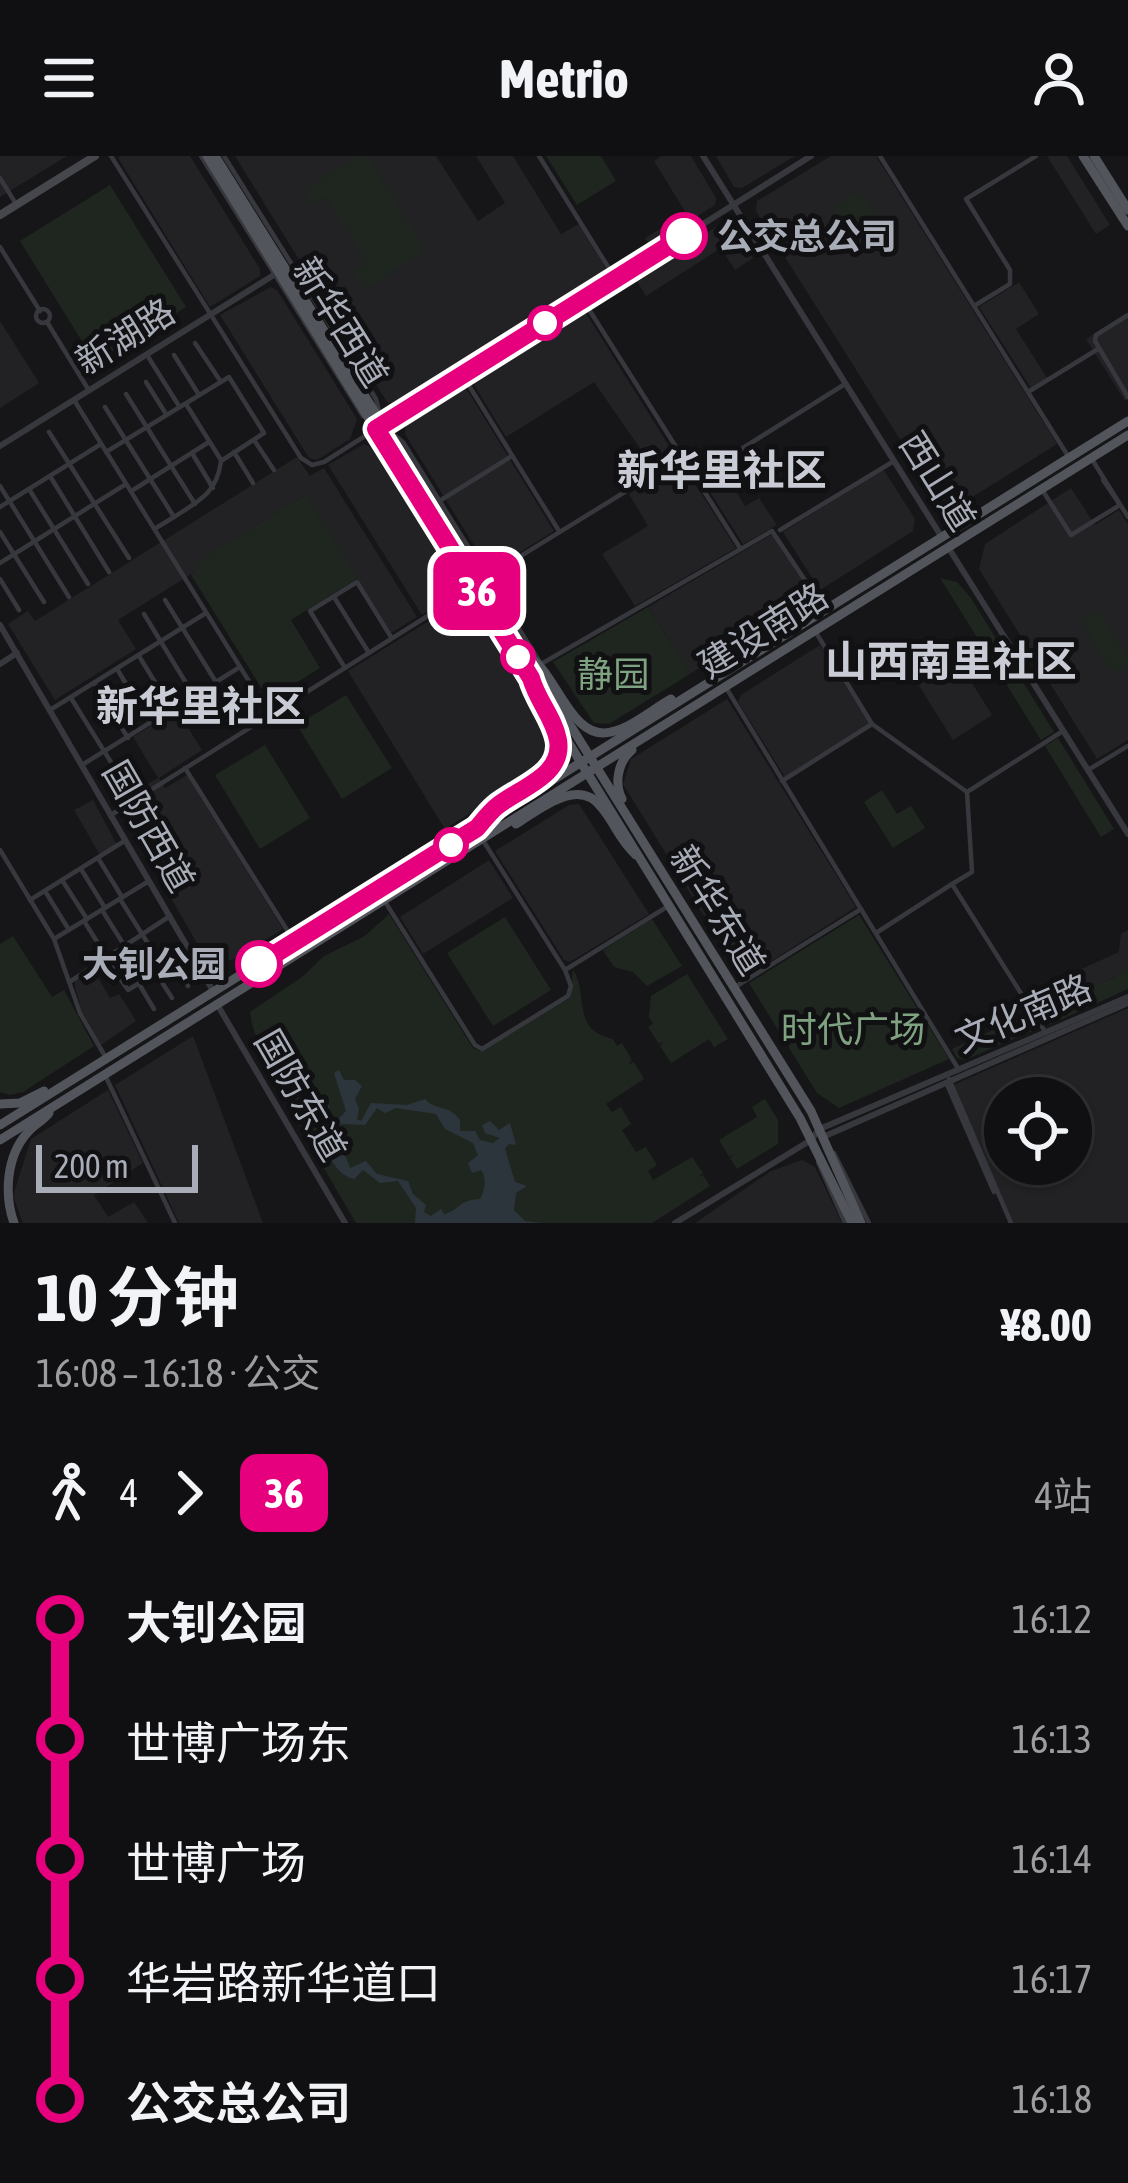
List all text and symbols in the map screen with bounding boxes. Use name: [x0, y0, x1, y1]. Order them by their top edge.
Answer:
icon: menu: [36, 45, 102, 111]
icon: person: [1026, 45, 1092, 111]
text: Metrio: [499, 48, 629, 109]
marker: 公交总公司: [662, 214, 706, 258]
place label: 公交总公司: [717, 215, 897, 257]
street label: 新华西道: [285, 250, 397, 394]
street label: 新湖路: [68, 290, 182, 382]
unlabelled marker: [529, 307, 561, 339]
street label: 西山道: [892, 424, 984, 538]
district label: 新华里社区: [617, 446, 827, 494]
line badge: 36: [423, 552, 531, 630]
text: 36: [457, 567, 497, 615]
street label: 建设南路: [691, 574, 835, 686]
district label: 山西南里社区: [825, 637, 1077, 685]
unlabelled marker: [502, 641, 534, 673]
park label: 静园: [577, 653, 649, 695]
district label: 新华里社区: [96, 682, 306, 730]
street label: 国防西道: [95, 753, 203, 899]
unlabelled marker: [435, 829, 467, 861]
street label: 新华东道: [662, 838, 774, 982]
marker: 大钊公园: [237, 942, 281, 986]
place label: 大钊公园: [82, 943, 226, 985]
street label: 文化南路: [949, 966, 1097, 1060]
park label: 时代广场: [781, 1008, 925, 1050]
street label: 国防东道: [247, 1022, 355, 1168]
map controls: [984, 1077, 1092, 1185]
button: locate: [984, 1077, 1092, 1185]
scale bar: [36, 1139, 198, 1192]
text: 200 m: [54, 1147, 129, 1185]
text: 10 分钟: [36, 1259, 239, 1335]
text: ¥8.00: [1001, 1299, 1092, 1351]
text: 16:08 – 16:18 · 公交: [36, 1351, 321, 1395]
icon: walk: [36, 1460, 102, 1526]
icon: forward: [156, 1460, 222, 1526]
text: 36: [264, 1469, 304, 1517]
text: 4: [120, 1471, 138, 1515]
text: 4站: [1035, 1474, 1092, 1518]
text: 大钊公园: [126, 1597, 306, 1649]
text: 16:12: [1012, 1597, 1092, 1641]
text: 世博广场东: [126, 1717, 351, 1769]
text: 16:13: [1012, 1717, 1092, 1761]
text: 世博广场: [126, 1837, 306, 1889]
text: 16:14: [1012, 1837, 1092, 1881]
text: 华岩路新华道口: [126, 1957, 441, 2009]
text: 16:17: [1012, 1957, 1092, 2001]
text: 公交总公司: [126, 2077, 351, 2129]
text: 16:18: [1012, 2077, 1092, 2121]

